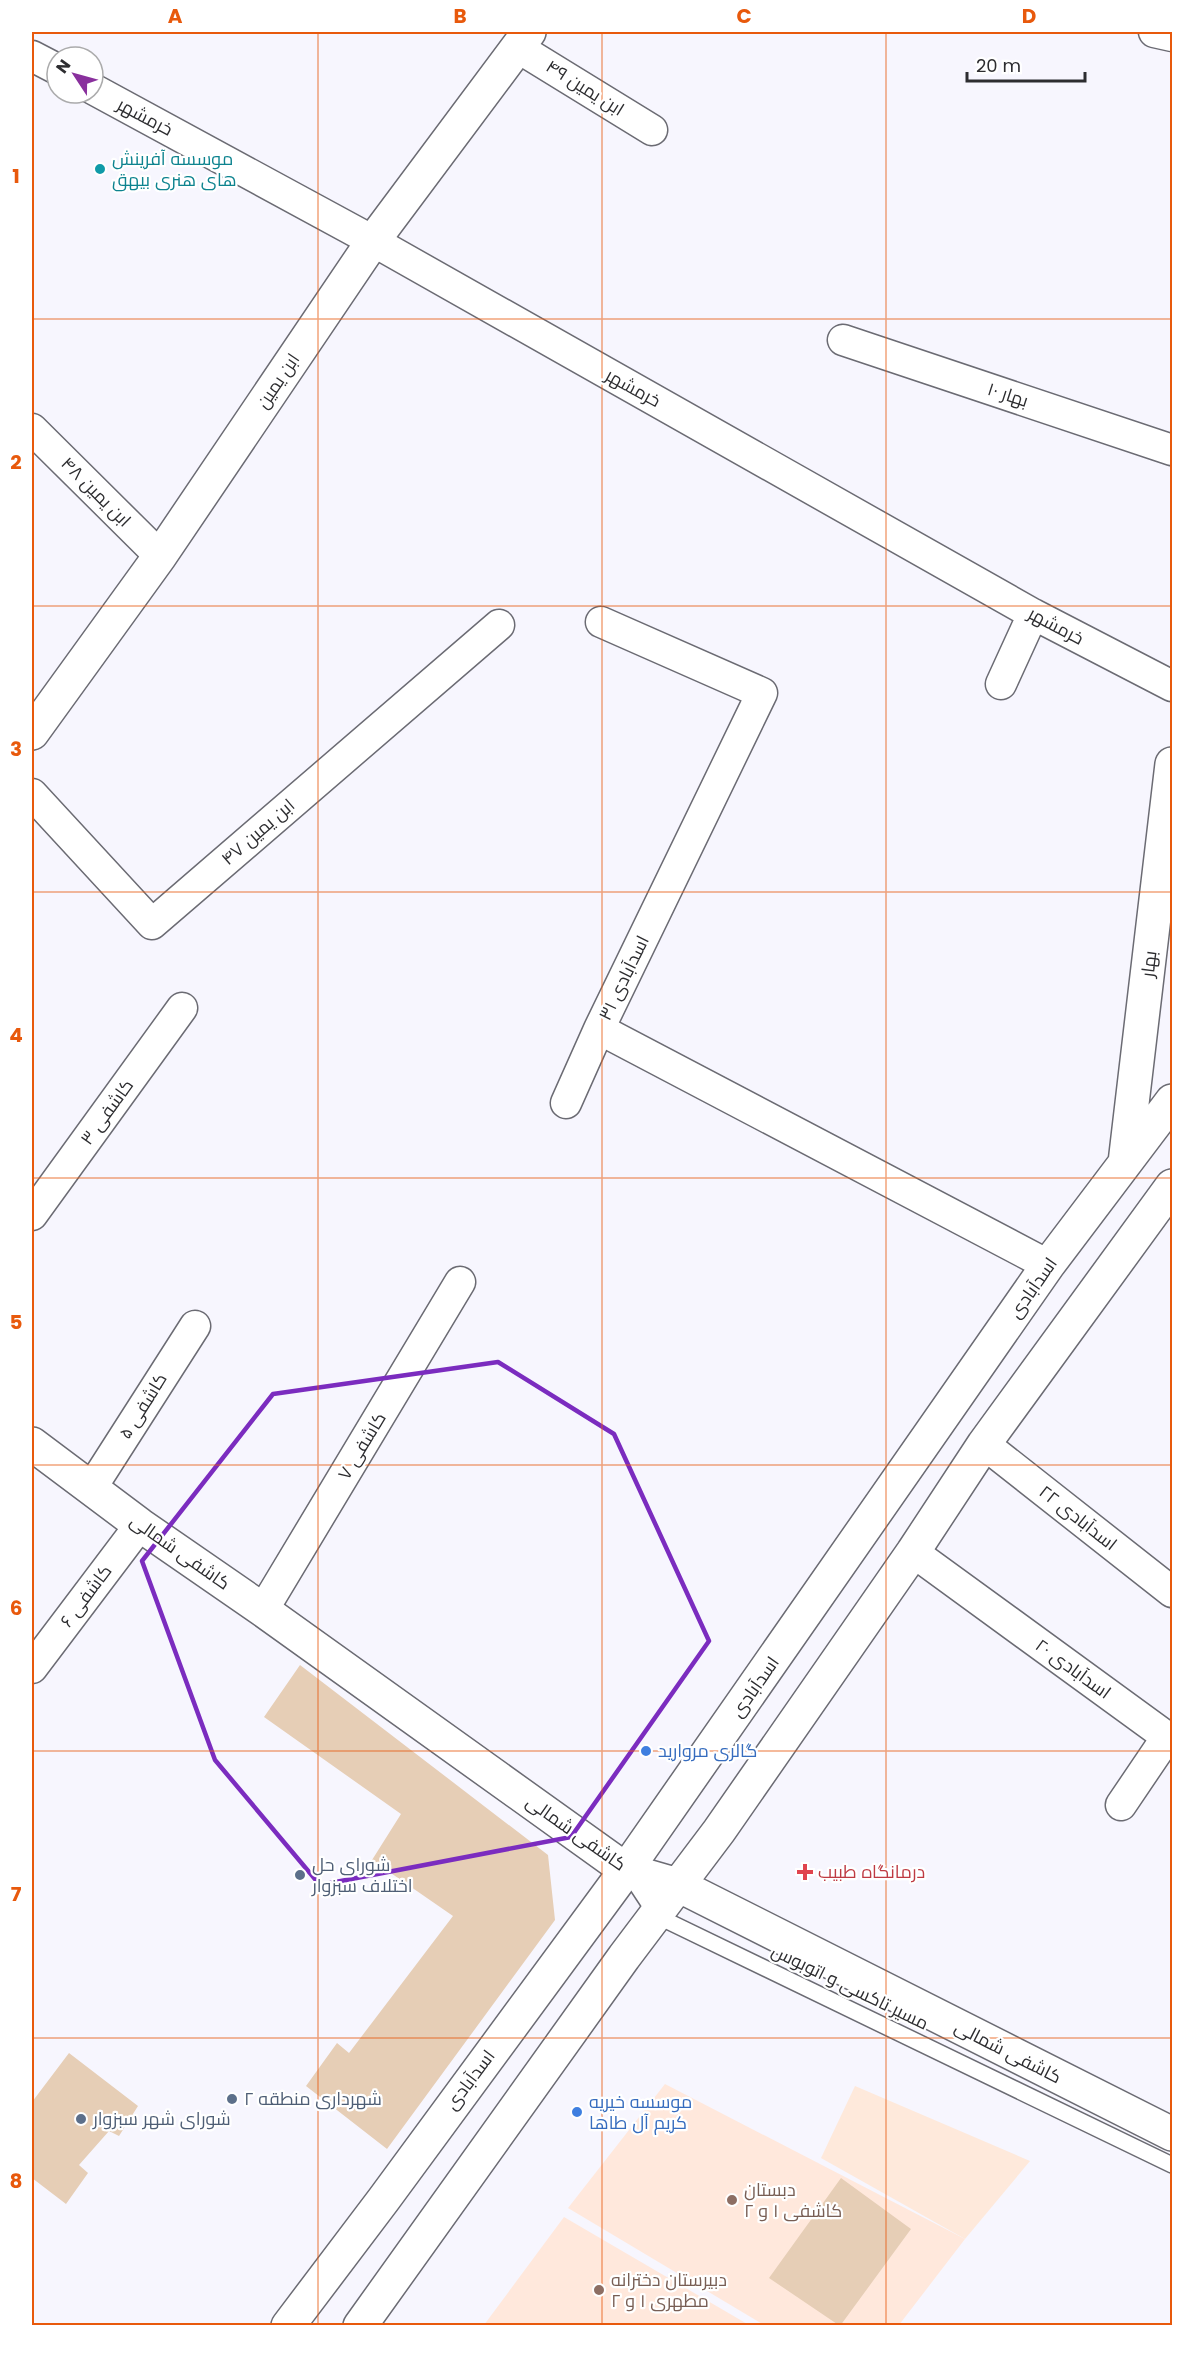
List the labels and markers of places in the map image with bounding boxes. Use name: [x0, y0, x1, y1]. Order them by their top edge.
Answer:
place label: موسسه آفرینش های هنری بیهق: [112, 146, 237, 192]
marker: موسسه آفرینش های هنری بیهق: [93, 162, 107, 176]
place label: گالری مروارید: [658, 1738, 758, 1763]
marker: گالری مروارید: [639, 1744, 653, 1758]
place label: شورای حل اختلاف سبزوار: [311, 1852, 413, 1898]
place label: درمانگاه طبیب: [818, 1859, 925, 1884]
marker: درمانگاه طبیب: [796, 1863, 814, 1881]
marker: شورای حل اختلاف سبزوار: [293, 1868, 307, 1882]
place label: شهرداری منطقه ۲: [244, 2086, 382, 2111]
place label: موسسه خیریه کریم آل طاها: [589, 2089, 692, 2135]
marker: شهرداری منطقه ۲: [225, 2092, 239, 2106]
marker: موسسه خیریه کریم آل طاها: [570, 2105, 584, 2119]
place label: شورای شهر سبزوار: [92, 2106, 231, 2131]
marker: شورای شهر سبزوار: [74, 2112, 88, 2126]
place label: دبستان کاشفی ۱ و ۲: [744, 2177, 842, 2223]
marker: دبستان کاشفی ۱ و ۲: [725, 2193, 739, 2207]
place label: دبیرستان دخترانه مطهری ۱ و ۲: [611, 2267, 727, 2313]
marker: دبیرستان دخترانه مطهری ۱ و ۲: [592, 2283, 606, 2297]

